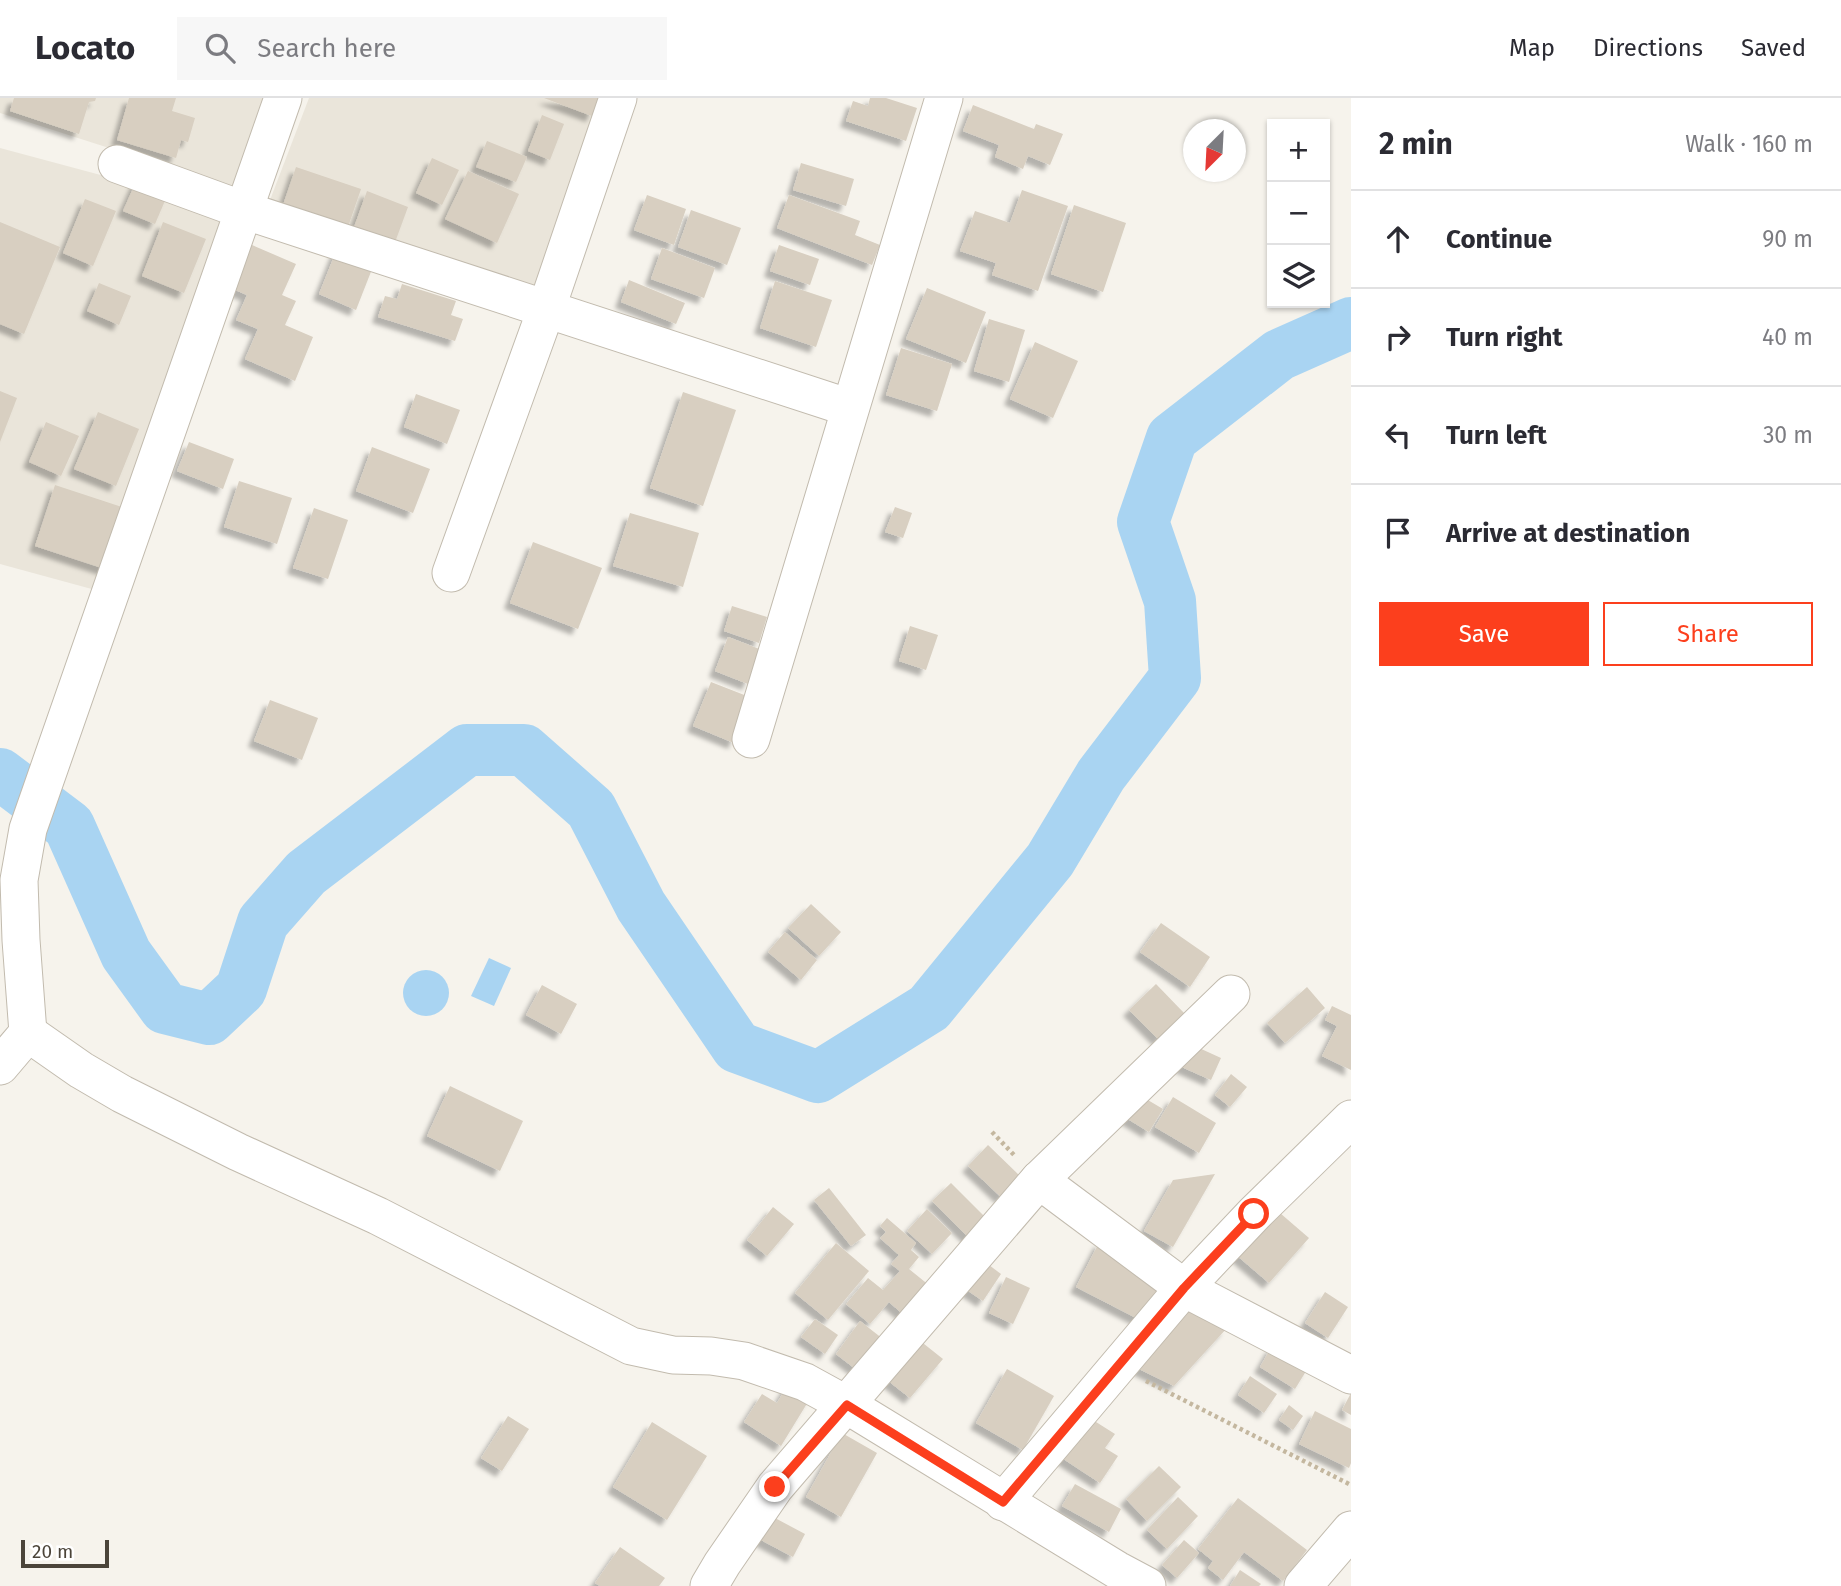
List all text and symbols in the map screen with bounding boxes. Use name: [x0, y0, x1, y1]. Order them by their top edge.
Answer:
search box: [177, 17, 667, 80]
text: Locato: [35, 28, 135, 68]
icon: search: [201, 29, 239, 67]
text: Search here: [257, 33, 396, 64]
text: Map: [1509, 34, 1555, 62]
text: Directions: [1593, 34, 1703, 62]
text: Saved: [1741, 34, 1806, 62]
north arrow: [1183, 119, 1246, 182]
map controls: [1267, 119, 1330, 308]
button: +: [1267, 119, 1330, 182]
text: 2 min: [1379, 126, 1453, 162]
text: Walk · 160 m: [1685, 130, 1813, 158]
button: −: [1267, 182, 1330, 245]
icon: ahead: [1379, 220, 1417, 258]
text: Continue: [1446, 224, 1552, 255]
text: 90 m: [1762, 225, 1813, 253]
button: layers: [1267, 245, 1330, 308]
icon: right: [1379, 318, 1417, 356]
text: Turn right: [1446, 322, 1563, 353]
text: 40 m: [1762, 323, 1813, 351]
icon: left: [1379, 416, 1417, 454]
text: Turn left: [1446, 420, 1547, 451]
text: 30 m: [1763, 421, 1813, 449]
icon: arrive: [1379, 514, 1417, 552]
text: Arrive at destination: [1446, 518, 1690, 549]
button: Save: [1379, 602, 1589, 666]
button: Share: [1603, 602, 1813, 666]
route start: [1238, 1198, 1269, 1229]
route end: [759, 1471, 790, 1502]
scale bar: [21, 1537, 108, 1569]
text: 20 m: [32, 1540, 73, 1563]

